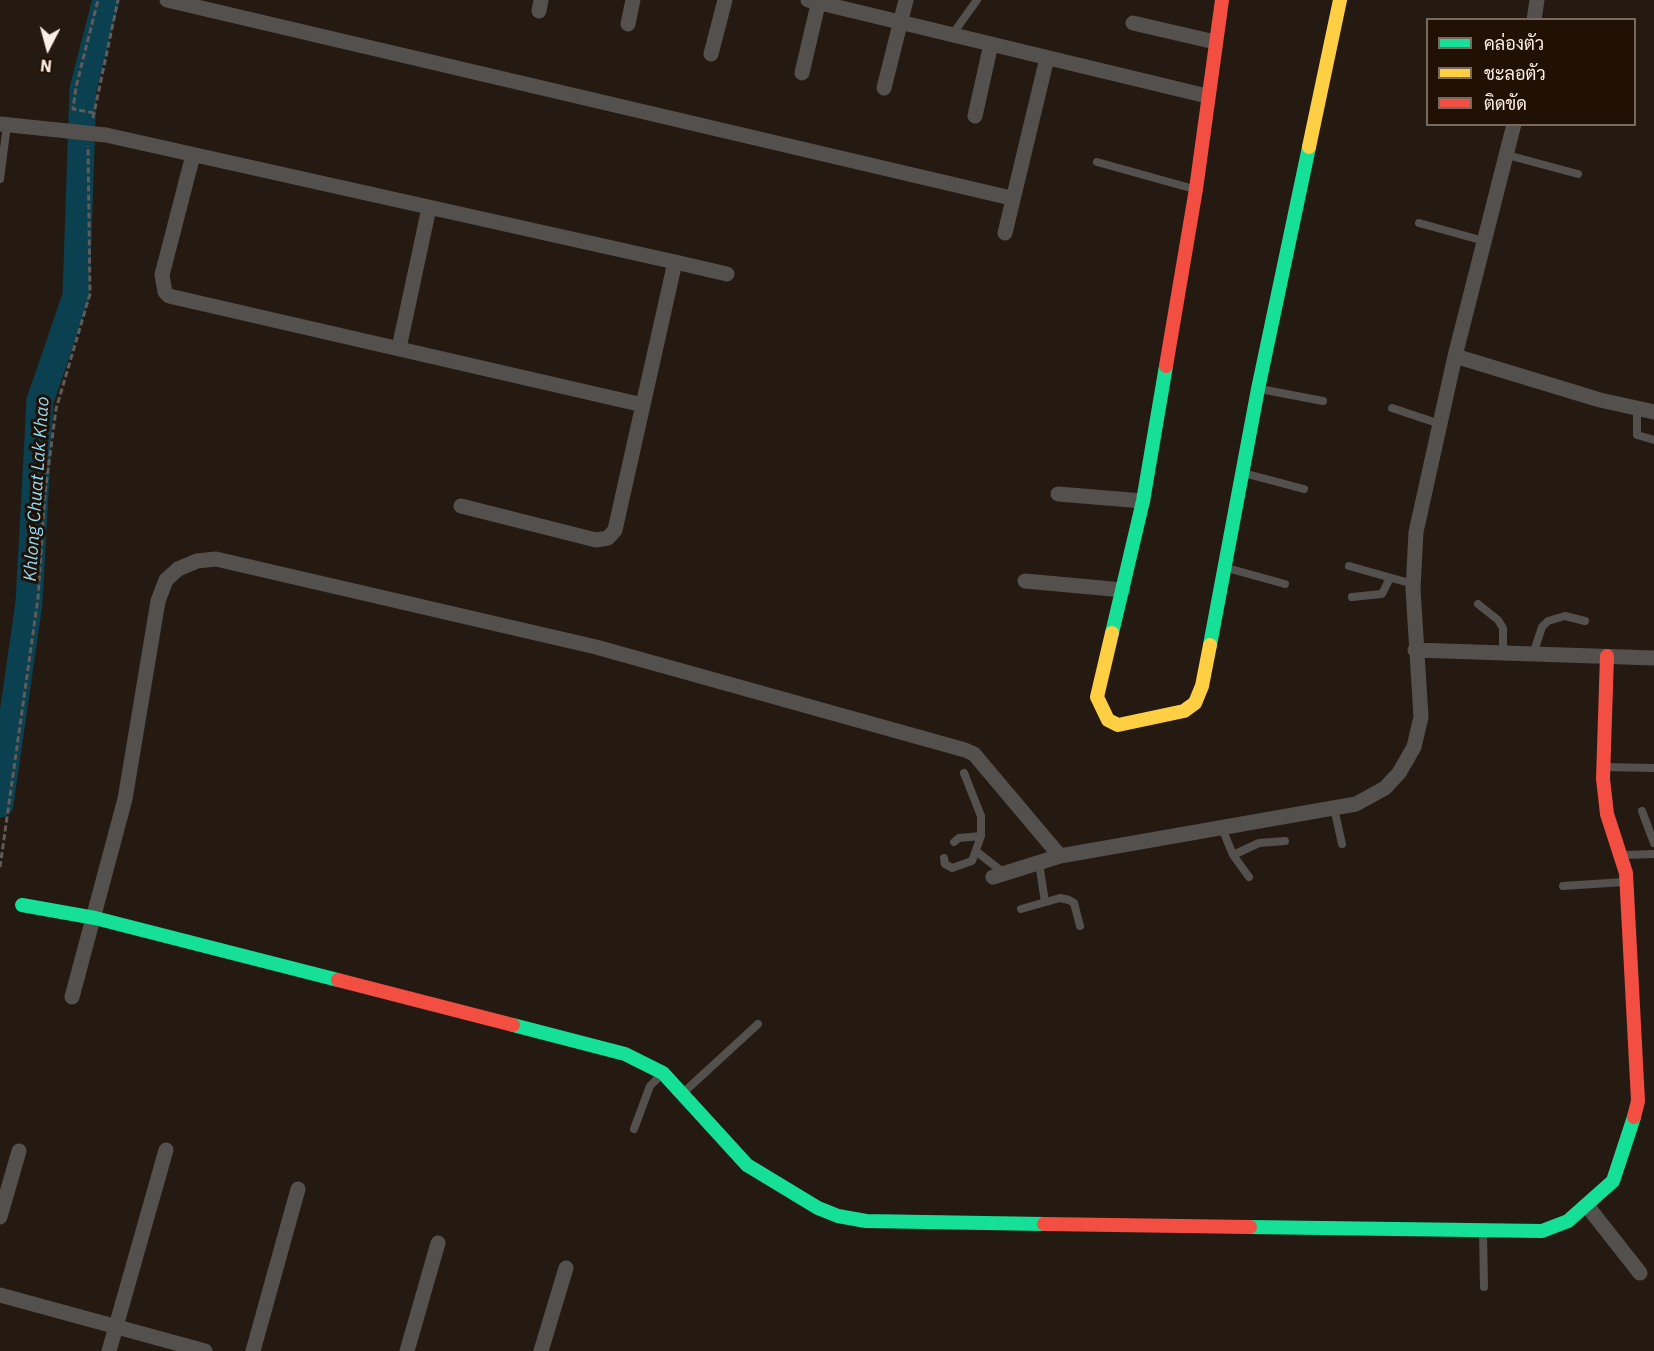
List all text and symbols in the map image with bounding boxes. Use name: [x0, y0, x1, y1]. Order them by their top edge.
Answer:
north arrow: [18, 18, 78, 78]
legend: [1426, 18, 1636, 126]
text: คล่องตัว: [1484, 32, 1544, 55]
text: N: [39, 55, 53, 76]
text: ชะลอตัว: [1484, 62, 1546, 85]
text: ติดขัด: [1484, 92, 1527, 115]
water label: Khlong Chuat Lak Khao: [20, 396, 54, 582]

